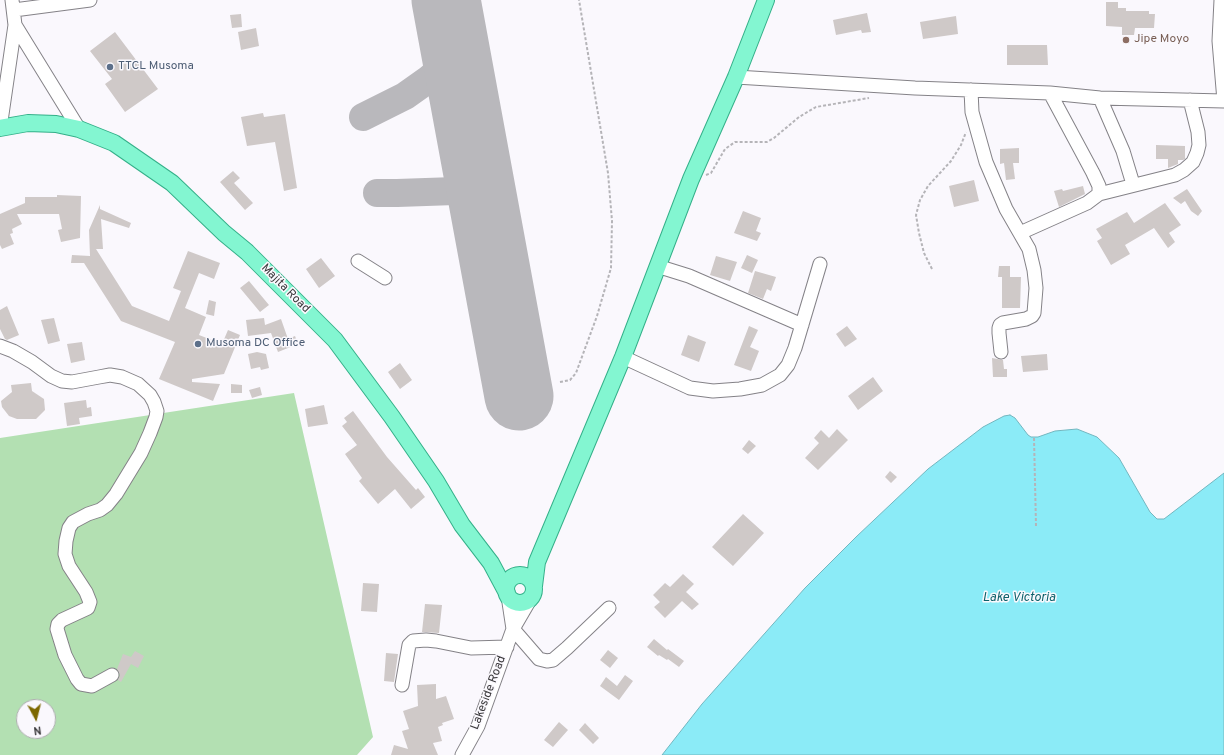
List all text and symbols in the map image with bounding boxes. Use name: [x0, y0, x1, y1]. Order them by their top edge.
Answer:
place label: Jipe Moyo: [1134, 33, 1189, 47]
marker: Jipe Moyo: [1121, 35, 1131, 45]
place label: TTCL Musoma: [118, 60, 194, 74]
marker: TTCL Musoma: [105, 62, 115, 72]
street label: Majita Road: [257, 261, 313, 317]
place label: Musoma DC Office: [206, 337, 305, 351]
marker: Musoma DC Office: [193, 339, 203, 349]
water label: Lake Victoria: [983, 590, 1055, 606]
street label: Lakeside Road: [468, 654, 510, 732]
north arrow: [16, 699, 56, 739]
text: N: [33, 722, 42, 737]

